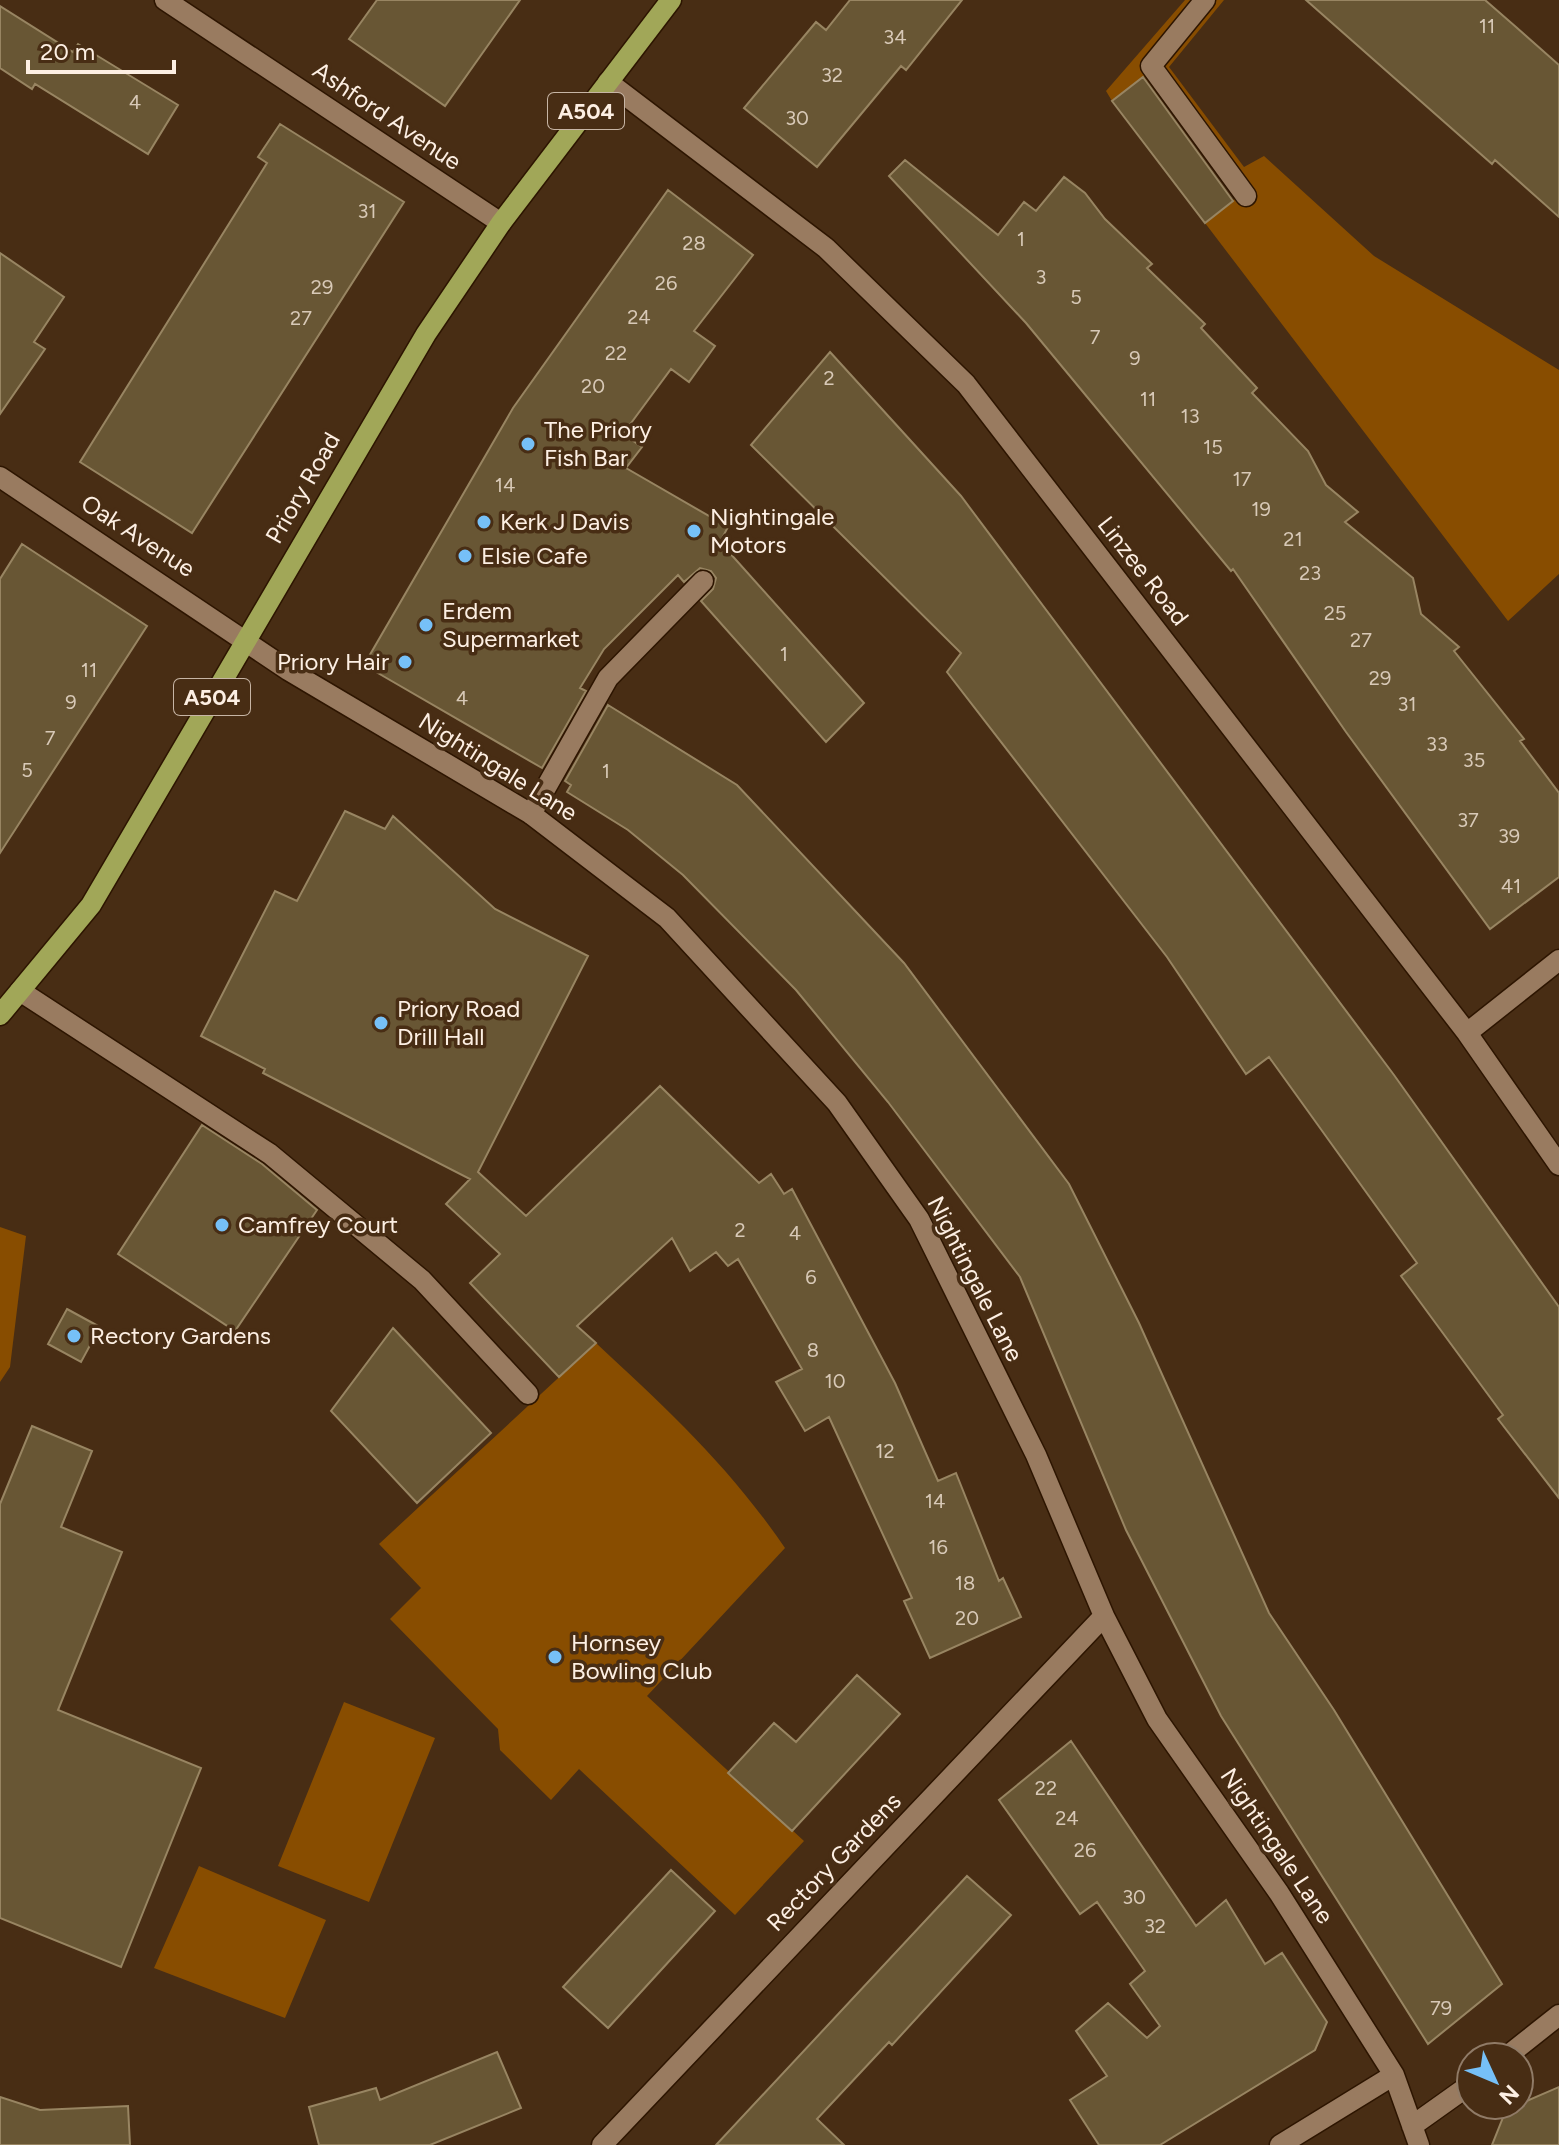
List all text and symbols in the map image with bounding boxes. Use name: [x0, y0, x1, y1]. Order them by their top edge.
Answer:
house number: 11: [1479, 14, 1495, 38]
scale bar: [28, 24, 174, 74]
house number: 34: [883, 25, 907, 49]
text: 20 m: [40, 37, 95, 66]
street label: Ashford Avenue: [308, 55, 467, 176]
house number: 32: [821, 63, 843, 87]
house number: 4: [129, 90, 141, 114]
road number: A504: [548, 93, 624, 129]
house number: 30: [785, 106, 809, 130]
house number: 31: [357, 199, 377, 223]
house number: 1: [1017, 227, 1025, 251]
house number: 28: [682, 231, 706, 255]
house number: 3: [1036, 265, 1046, 289]
house number: 26: [655, 271, 677, 295]
house number: 29: [311, 275, 333, 299]
house number: 5: [1070, 285, 1082, 309]
house number: 24: [627, 305, 651, 329]
house number: 27: [290, 306, 312, 330]
house number: 7: [1090, 325, 1101, 349]
house number: 22: [605, 341, 627, 365]
house number: 9: [1129, 346, 1141, 370]
house number: 2: [823, 366, 835, 390]
house number: 20: [581, 374, 605, 398]
house number: 11: [1140, 387, 1156, 411]
house number: 13: [1180, 404, 1200, 428]
place label: The Priory Fish Bar: [544, 415, 652, 472]
street label: Priory Road: [259, 427, 346, 548]
marker: The Priory Fish Bar: [519, 435, 537, 453]
house number: 15: [1203, 435, 1223, 459]
house number: 17: [1233, 467, 1252, 491]
house number: 14: [495, 473, 515, 497]
street label: Oak Avenue: [76, 488, 201, 583]
house number: 19: [1251, 497, 1271, 521]
place label: Nightingale Motors: [710, 502, 834, 559]
place label: Kerk J Davis: [500, 507, 629, 536]
street label: Linzee Road: [1092, 510, 1195, 631]
marker: Kerk J Davis: [475, 513, 493, 531]
marker: Nightingale Motors: [685, 522, 703, 540]
house number: 21: [1283, 527, 1303, 551]
place label: Elsie Cafe: [481, 541, 588, 570]
marker: Elsie Cafe: [456, 547, 474, 565]
house number: 23: [1299, 561, 1321, 585]
place label: Erdem Supermarket: [442, 596, 580, 653]
house number: 25: [1324, 601, 1346, 625]
marker: Erdem Supermarket: [417, 616, 435, 634]
house number: 27: [1350, 628, 1372, 652]
house number: 1: [780, 642, 788, 666]
place label: Priory Hair: [277, 647, 389, 676]
marker: Priory Hair: [396, 653, 414, 671]
house number: 11: [81, 658, 97, 682]
house number: 29: [1369, 666, 1391, 690]
road number: A504: [174, 679, 250, 715]
house number: 4: [456, 686, 468, 710]
house number: 9: [65, 690, 77, 714]
house number: 31: [1397, 692, 1417, 716]
street label: Nightingale Lane: [414, 706, 583, 827]
house number: 7: [45, 726, 56, 750]
house number: 33: [1426, 732, 1448, 756]
house number: 35: [1463, 748, 1485, 772]
house number: 5: [21, 758, 33, 782]
house number: 1: [602, 759, 610, 783]
house number: 37: [1457, 808, 1479, 832]
house number: 39: [1498, 824, 1520, 848]
house number: 41: [1501, 874, 1521, 898]
place label: Priory Road Drill Hall: [397, 994, 520, 1051]
marker: Priory Road Drill Hall: [372, 1014, 390, 1032]
street label: Nightingale Lane: [921, 1191, 1030, 1366]
place label: Camfrey Court: [238, 1210, 398, 1239]
marker: Camfrey Court: [213, 1216, 231, 1234]
house number: 2: [734, 1218, 746, 1242]
house number: 4: [789, 1221, 801, 1245]
house number: 6: [805, 1265, 817, 1289]
place label: Rectory Gardens: [90, 1321, 271, 1350]
marker: Rectory Gardens: [65, 1327, 83, 1345]
house number: 8: [807, 1338, 819, 1362]
house number: 10: [824, 1369, 846, 1393]
house number: 12: [875, 1439, 895, 1463]
house number: 14: [925, 1489, 945, 1513]
house number: 16: [928, 1535, 948, 1559]
house number: 18: [955, 1571, 975, 1595]
house number: 20: [955, 1606, 979, 1630]
place label: Hornsey Bowling Club: [571, 1628, 712, 1685]
marker: Hornsey Bowling Club: [546, 1648, 564, 1666]
street label: Nightingale Lane: [1215, 1762, 1340, 1929]
house number: 22: [1035, 1776, 1057, 1800]
street label: Rectory Gardens: [760, 1786, 907, 1937]
house number: 24: [1055, 1806, 1079, 1830]
house number: 26: [1074, 1838, 1096, 1862]
house number: 30: [1122, 1885, 1146, 1909]
house number: 32: [1144, 1914, 1166, 1938]
house number: 79: [1430, 1996, 1452, 2020]
north arrow: [1455, 2041, 1535, 2121]
text: N: [1493, 2079, 1525, 2110]

